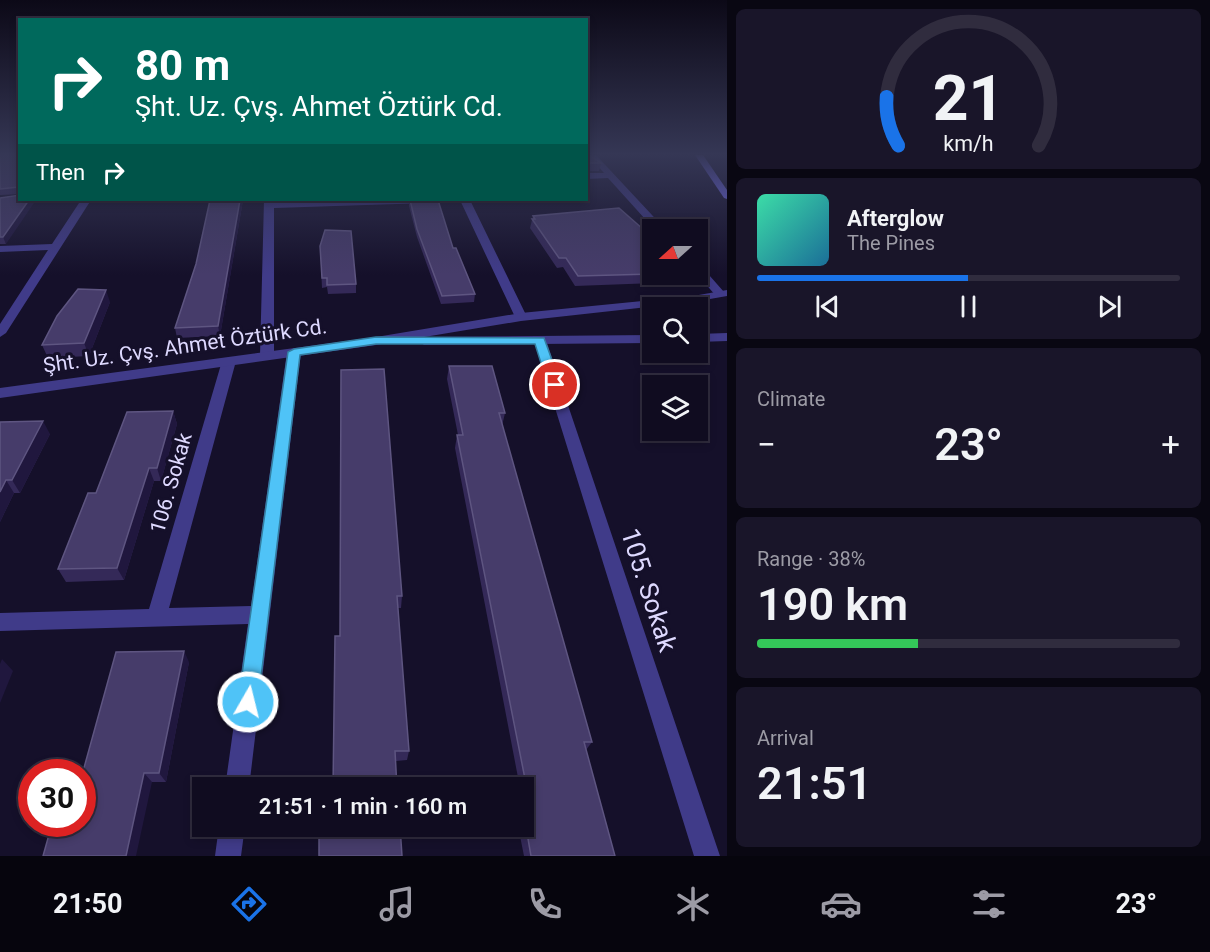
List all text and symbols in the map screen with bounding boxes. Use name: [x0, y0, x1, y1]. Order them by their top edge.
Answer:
text: 80 m: [135, 41, 230, 90]
icon: right: [36, 42, 114, 120]
text: 21: [933, 62, 1004, 135]
text: Şht. Uz. Çvş. Ahmet Öztürk Cd.: [135, 91, 503, 123]
text: km/h: [943, 132, 994, 157]
icon: right: [97, 156, 130, 189]
text: Then: [36, 160, 85, 185]
text: Afterglow: [847, 206, 944, 231]
north arrow: [642, 219, 708, 285]
map controls: [642, 219, 708, 441]
text: The Pines: [847, 231, 935, 255]
icon: previous: [811, 290, 844, 323]
icon: pause: [952, 290, 985, 323]
icon: next: [1093, 290, 1126, 323]
button: search: [642, 297, 708, 363]
street label: Şht. Uz. Çvş. Ahmet Öztürk Cd.: [42, 314, 328, 378]
pin: [529, 359, 580, 410]
icon: arrive: [538, 368, 571, 401]
button: layers: [642, 375, 708, 441]
text: Climate: [757, 387, 825, 411]
text: 23°: [934, 418, 1003, 471]
text: −: [757, 425, 776, 464]
text: +: [1161, 425, 1180, 464]
street label: 106. Sokak: [145, 430, 197, 536]
street label: 105. Sokak: [615, 525, 683, 656]
text: Range · 38%: [757, 547, 865, 571]
text: 190 km: [757, 578, 908, 631]
position arrow: [216, 670, 280, 734]
text: Arrival: [757, 726, 814, 750]
text: 21:51: [757, 757, 872, 810]
speed limit sign: 30: [18, 759, 96, 837]
text: 21:51 · 1 min · 160 m: [259, 794, 467, 819]
icon: directions: [228, 883, 270, 925]
icon: music: [376, 883, 418, 925]
icon: phone: [524, 883, 566, 925]
icon: climate: [672, 883, 714, 925]
icon: car: [820, 883, 862, 925]
icon: filters: [968, 883, 1010, 925]
text: 21:50: [53, 888, 123, 920]
text: 23°: [1116, 888, 1157, 920]

